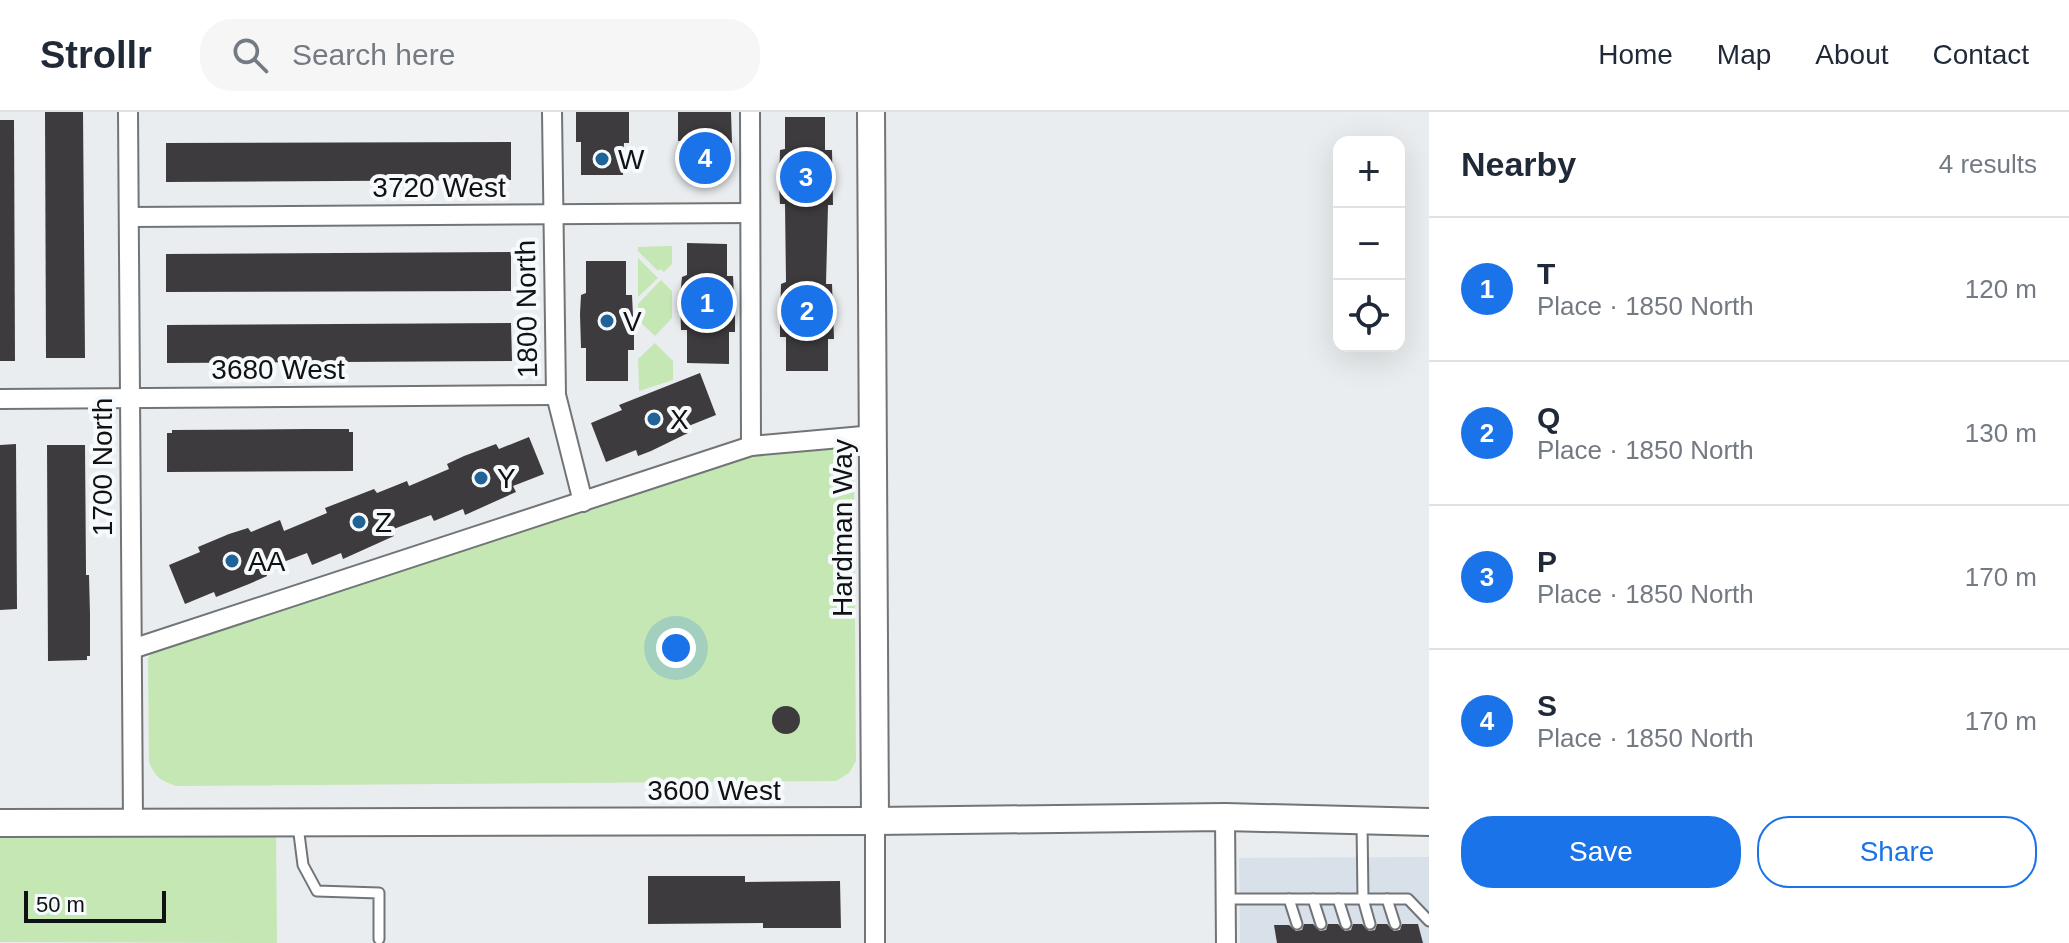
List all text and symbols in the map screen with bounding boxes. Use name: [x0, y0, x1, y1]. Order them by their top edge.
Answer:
search box: [200, 19, 760, 91]
icon: search: [228, 33, 272, 77]
text: Strollr: [40, 34, 152, 76]
text: Search here: [292, 38, 455, 71]
text: Home: [1598, 39, 1673, 70]
text: Map: [1717, 39, 1771, 70]
text: About: [1815, 39, 1889, 70]
text: Contact: [1933, 39, 2029, 70]
pin: 4: [679, 128, 731, 188]
map controls: [1333, 136, 1405, 352]
button: +: [1333, 136, 1405, 208]
place label: W: [618, 144, 645, 175]
text: Nearby: [1461, 145, 1576, 183]
pin: 3: [780, 147, 832, 207]
text: 4 results: [1939, 149, 2037, 179]
marker: W: [593, 150, 611, 168]
street label: 3720 West: [372, 172, 506, 203]
button: −: [1333, 208, 1405, 280]
street label: 1800 North: [510, 239, 543, 379]
text: T: [1537, 257, 1555, 290]
pin: 1: [681, 273, 733, 333]
text: 1: [1480, 274, 1494, 304]
text: 120 m: [1965, 274, 2037, 304]
button: locate: [1333, 280, 1405, 352]
pin: 2: [781, 281, 833, 341]
text: Place · 1850 North: [1537, 291, 1754, 321]
place label: V: [623, 306, 642, 337]
marker: V: [598, 312, 616, 330]
street label: 3680 West: [211, 354, 345, 385]
street label: 1700 North: [87, 398, 118, 536]
text: Q: [1537, 401, 1560, 434]
place label: X: [670, 404, 689, 435]
marker: X: [645, 410, 663, 428]
text: 2: [1480, 418, 1494, 448]
text: 130 m: [1965, 418, 2037, 448]
text: Place · 1850 North: [1537, 435, 1754, 465]
street label: Hardman Way: [827, 439, 858, 617]
place label: Y: [497, 463, 516, 494]
marker: Y: [472, 469, 490, 487]
place label: Z: [375, 507, 392, 538]
marker: Z: [350, 513, 368, 531]
text: P: [1537, 545, 1557, 578]
place label: AA: [248, 546, 286, 577]
marker: AA: [223, 552, 241, 570]
text: 3: [1480, 562, 1494, 592]
text: 170 m: [1965, 562, 2037, 592]
text: Place · 1850 North: [1537, 579, 1754, 609]
your location: [656, 628, 696, 668]
text: S: [1537, 689, 1557, 722]
text: 4: [1480, 706, 1494, 736]
text: 170 m: [1965, 706, 2037, 736]
text: Place · 1850 North: [1537, 723, 1754, 753]
street label: 3600 West: [647, 775, 781, 806]
button: Save: [1461, 816, 1741, 888]
button: Share: [1757, 816, 2037, 888]
scale bar: [24, 887, 166, 923]
text: 50 m: [36, 892, 85, 917]

